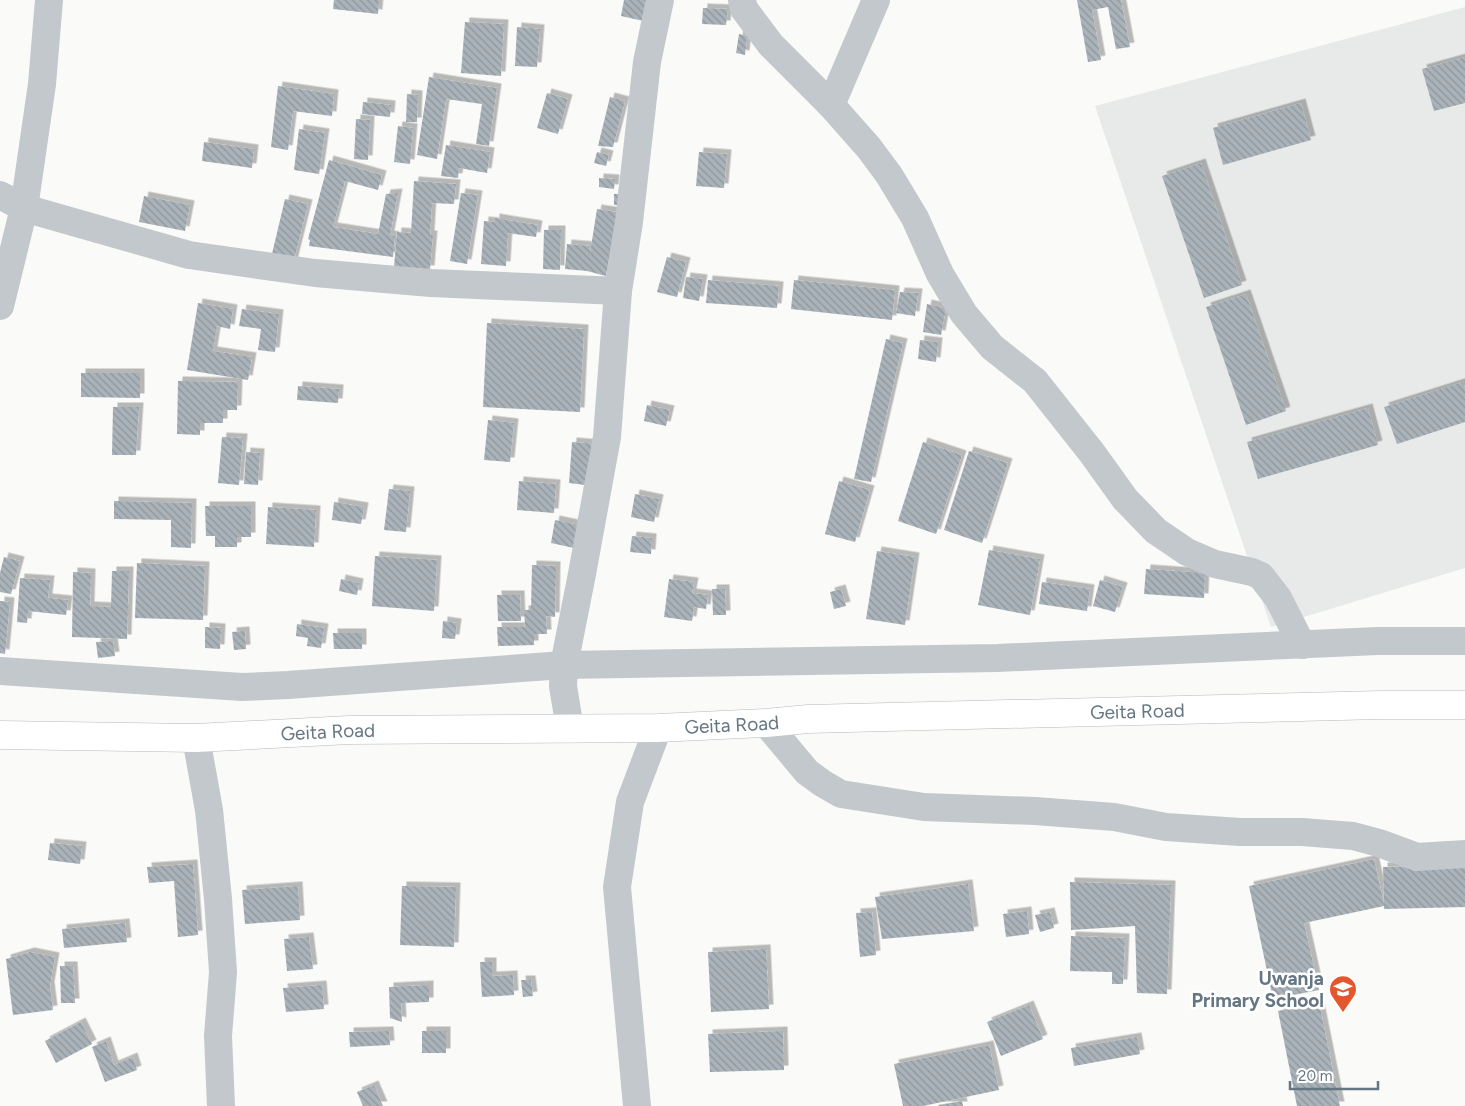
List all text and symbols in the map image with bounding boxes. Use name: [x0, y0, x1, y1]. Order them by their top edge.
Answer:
street label: Geita Road: [1090, 698, 1185, 724]
street label: Geita Road: [684, 710, 780, 738]
street label: Geita Road: [280, 718, 375, 745]
place label: Uwanja Primary School: [1192, 967, 1324, 1012]
school or university icon: Uwanja Primary School: [1328, 974, 1358, 1013]
scale bar: [1290, 1058, 1378, 1090]
text: 20 m: [1298, 1067, 1332, 1085]

